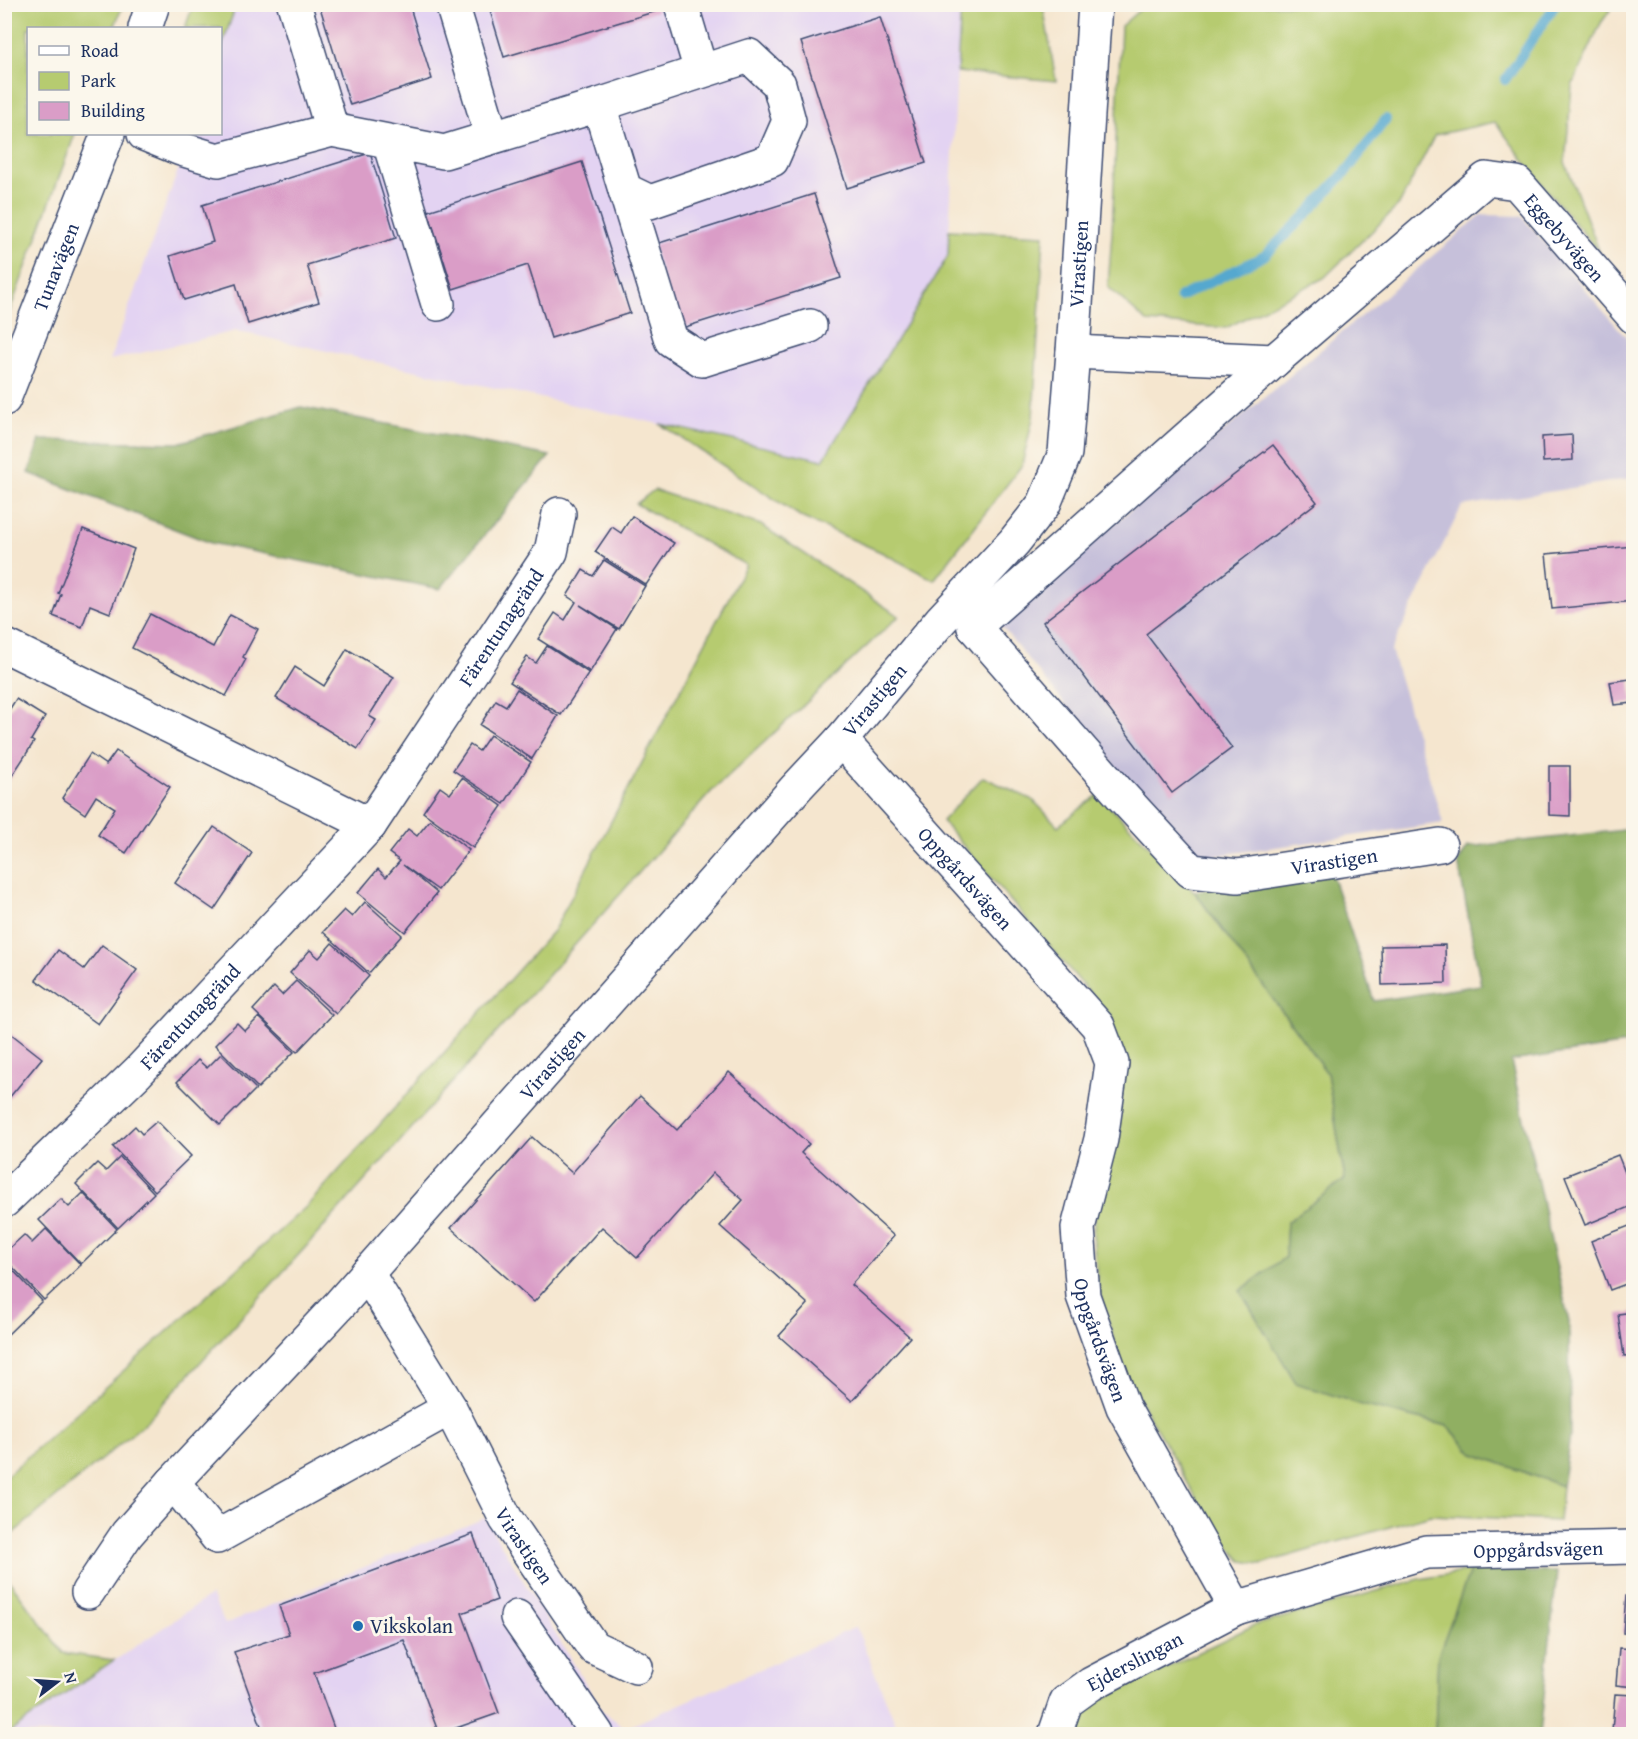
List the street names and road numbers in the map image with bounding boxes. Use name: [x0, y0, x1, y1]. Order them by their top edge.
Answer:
street label: Eggebyvägen: [1518, 186, 1612, 288]
street label: Tunavägen: [25, 218, 86, 315]
street label: Virastigen: [1061, 219, 1095, 308]
street label: Färentunagränd: [451, 562, 550, 692]
street label: Virastigen: [835, 657, 913, 742]
street label: Oppgårdsvägen: [912, 820, 1020, 936]
street label: Virastigen: [1289, 840, 1379, 882]
street label: Färentunagränd: [133, 957, 247, 1076]
street label: Virastigen: [512, 1021, 592, 1106]
street label: Oppgårdsvägen: [1068, 1277, 1135, 1406]
street label: Virastigen: [488, 1502, 561, 1590]
street label: Oppgårdsvägen: [1473, 1533, 1604, 1565]
street label: Ejderslingan: [1081, 1623, 1188, 1698]

